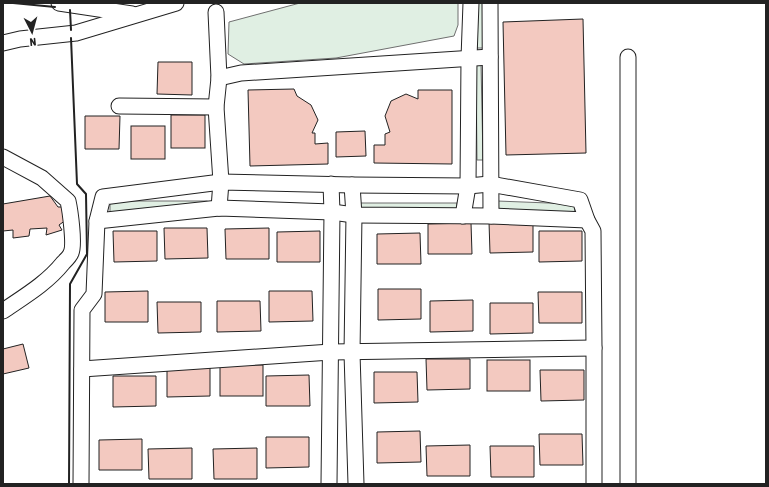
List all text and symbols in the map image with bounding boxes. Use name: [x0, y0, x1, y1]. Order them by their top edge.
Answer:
north arrow: [12, 12, 52, 52]
text: N: [29, 36, 37, 48]

